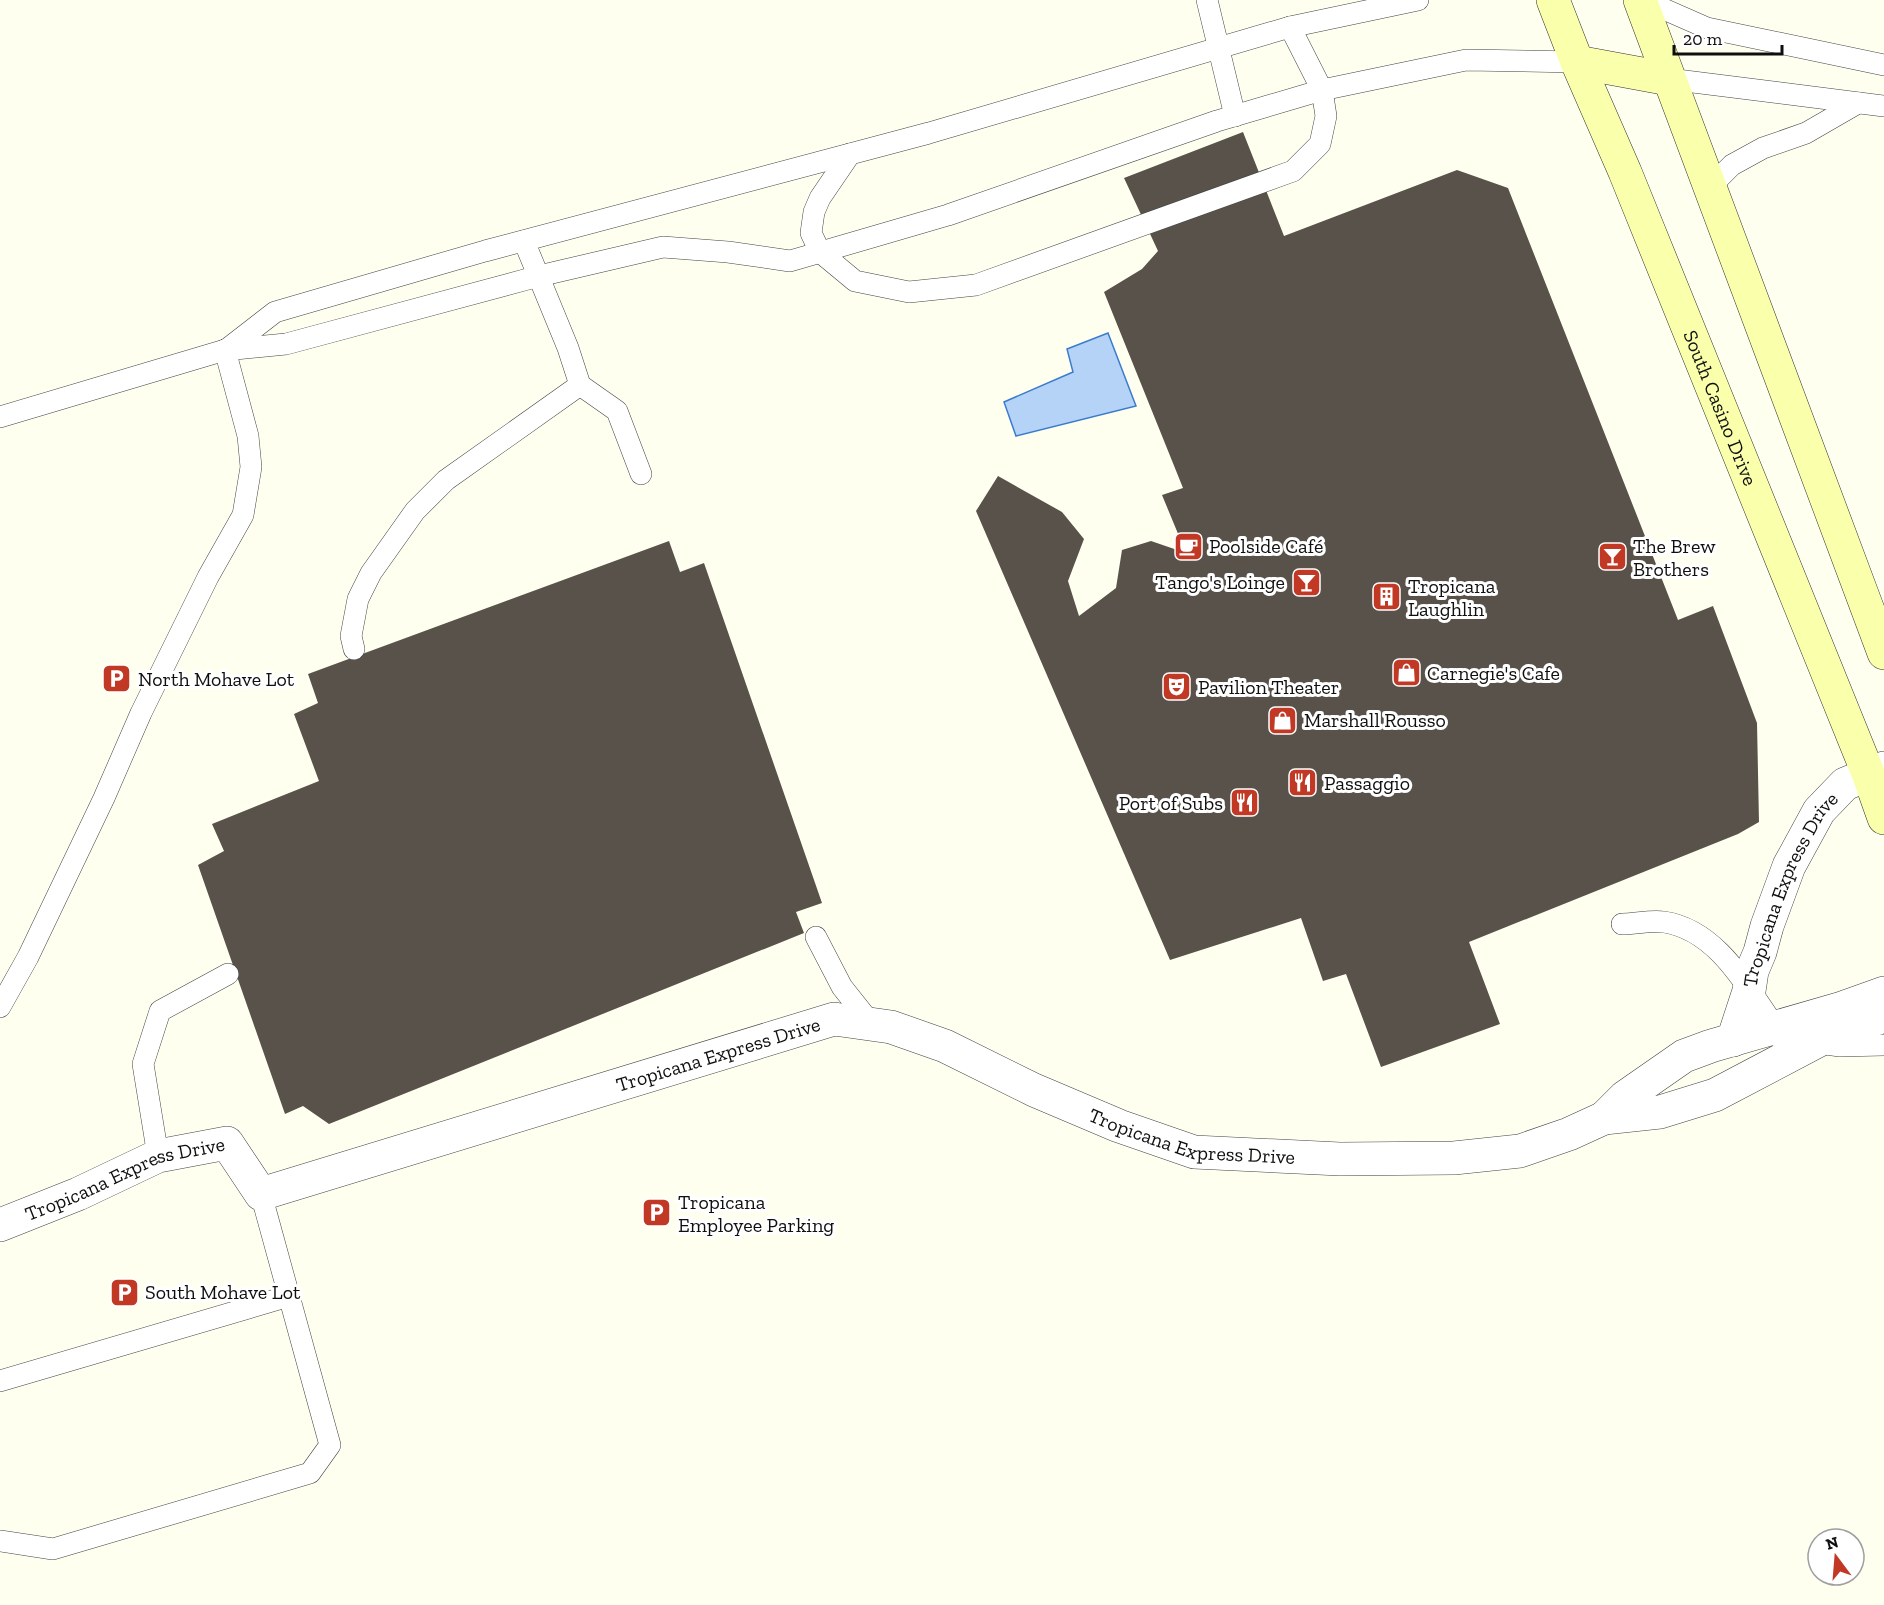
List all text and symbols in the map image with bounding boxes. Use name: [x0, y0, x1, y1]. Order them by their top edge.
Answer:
scale bar: [1674, 18, 1782, 56]
text: 20 m: [1683, 28, 1723, 50]
street label: South Casino Drive: [1678, 327, 1763, 489]
cafe icon: Poolside Café: [1172, 530, 1204, 562]
place label: Poolside Café: [1209, 534, 1323, 558]
place label: The Brew Brothers: [1633, 534, 1716, 581]
bar icon: The Brew Brothers: [1596, 541, 1628, 573]
bar icon: Tango's Loinge: [1290, 566, 1322, 598]
place label: Tango's Loinge: [1155, 570, 1285, 594]
place label: Tropicana Laughlin: [1408, 574, 1496, 621]
building icon: Tropicana Laughlin: [1371, 581, 1403, 613]
shop icon: Carnegie's Cafe: [1390, 657, 1422, 689]
place label: Carnegie's Cafe: [1427, 661, 1560, 685]
parking icon: North Mohave Lot: [101, 663, 133, 695]
place label: North Mohave Lot: [138, 667, 295, 691]
theatre icon: Pavilion Theater: [1161, 671, 1193, 703]
place label: Pavilion Theater: [1198, 675, 1339, 699]
shop icon: Marshall Rousso: [1267, 704, 1299, 736]
place label: Marshall Rousso: [1304, 708, 1446, 732]
restaurant icon: Passaggio: [1287, 767, 1319, 799]
place label: Passaggio: [1324, 771, 1410, 795]
restaurant icon: Port of Subs: [1228, 787, 1260, 819]
street label: Tropicana Express Drive: [1738, 787, 1843, 988]
place label: Port of Subs: [1119, 791, 1223, 815]
street label: Tropicana Express Drive: [613, 1012, 823, 1097]
street label: Tropicana Express Drive: [1085, 1103, 1296, 1169]
street label: Tropicana Express Drive: [22, 1132, 227, 1226]
place label: Tropicana Employee Parking: [678, 1190, 834, 1237]
parking icon: Tropicana Employee Parking: [641, 1197, 673, 1229]
parking icon: South Mohave Lot: [108, 1276, 140, 1308]
place label: South Mohave Lot: [145, 1280, 301, 1304]
north arrow: [1806, 1527, 1866, 1587]
text: N: [1824, 1532, 1840, 1554]

